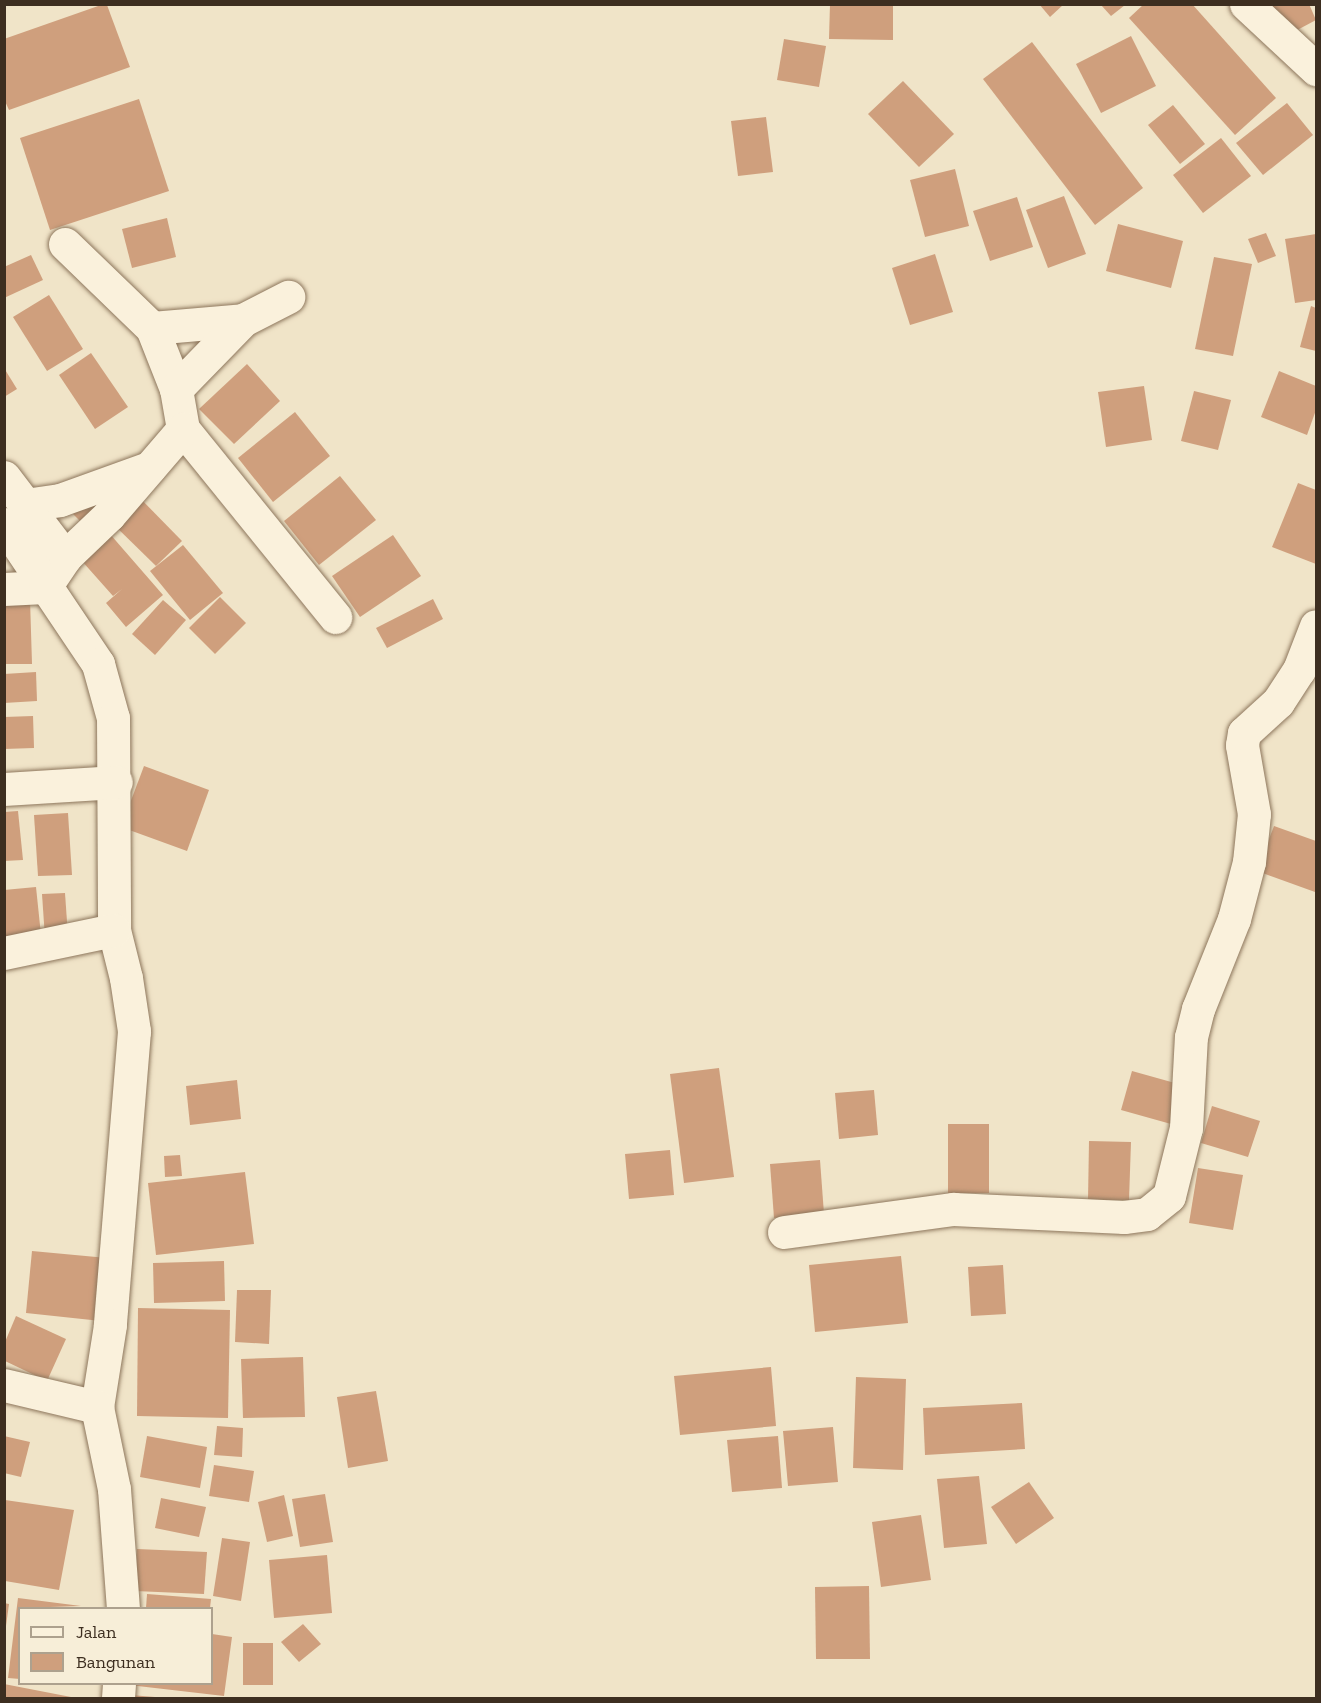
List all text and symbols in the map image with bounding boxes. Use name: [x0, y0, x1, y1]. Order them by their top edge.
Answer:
legend: [18, 1607, 213, 1685]
text: Jalan: [76, 1621, 116, 1643]
text: Bangunan: [76, 1651, 155, 1673]

